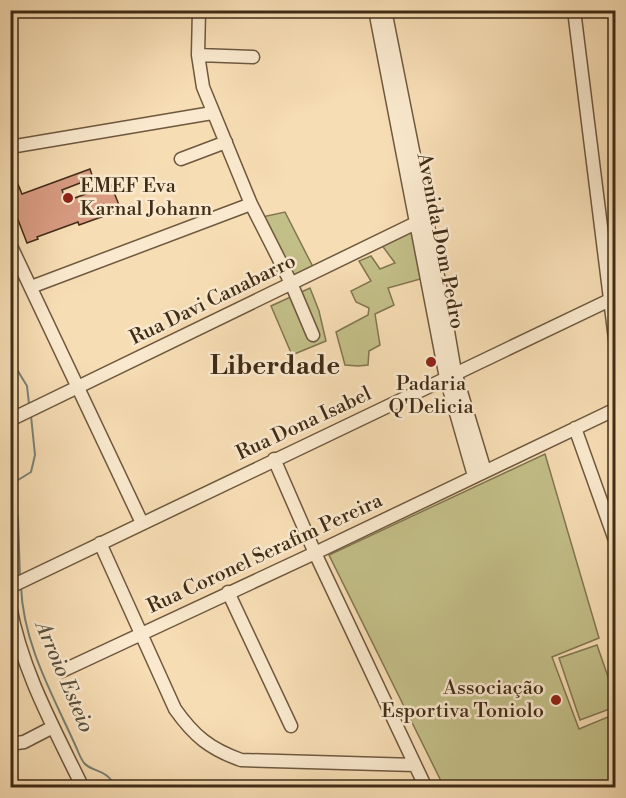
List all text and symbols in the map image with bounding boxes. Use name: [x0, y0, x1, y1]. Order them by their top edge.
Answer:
street label: Avenida Dom Pedro: [411, 150, 469, 331]
place label: EMEF Eva Karnal Johann: [80, 174, 212, 222]
marker: EMEF Eva Karnal Johann: [61, 191, 75, 205]
street label: Rua Davi Canabarro: [126, 249, 300, 351]
district label: Liberdade: [210, 350, 340, 382]
marker: Padaria Q'Delicia: [424, 355, 438, 369]
place label: Padaria Q'Delicia: [388, 372, 474, 420]
street label: Rua Dona Isabel: [232, 382, 376, 466]
street label: Rua Coronel Serafim Pereira: [143, 488, 387, 620]
water label: Arroio Esteio: [28, 616, 99, 737]
place label: Associação Esportiva Toniolo: [381, 676, 544, 724]
marker: Associação Esportiva Toniolo: [549, 693, 563, 707]

